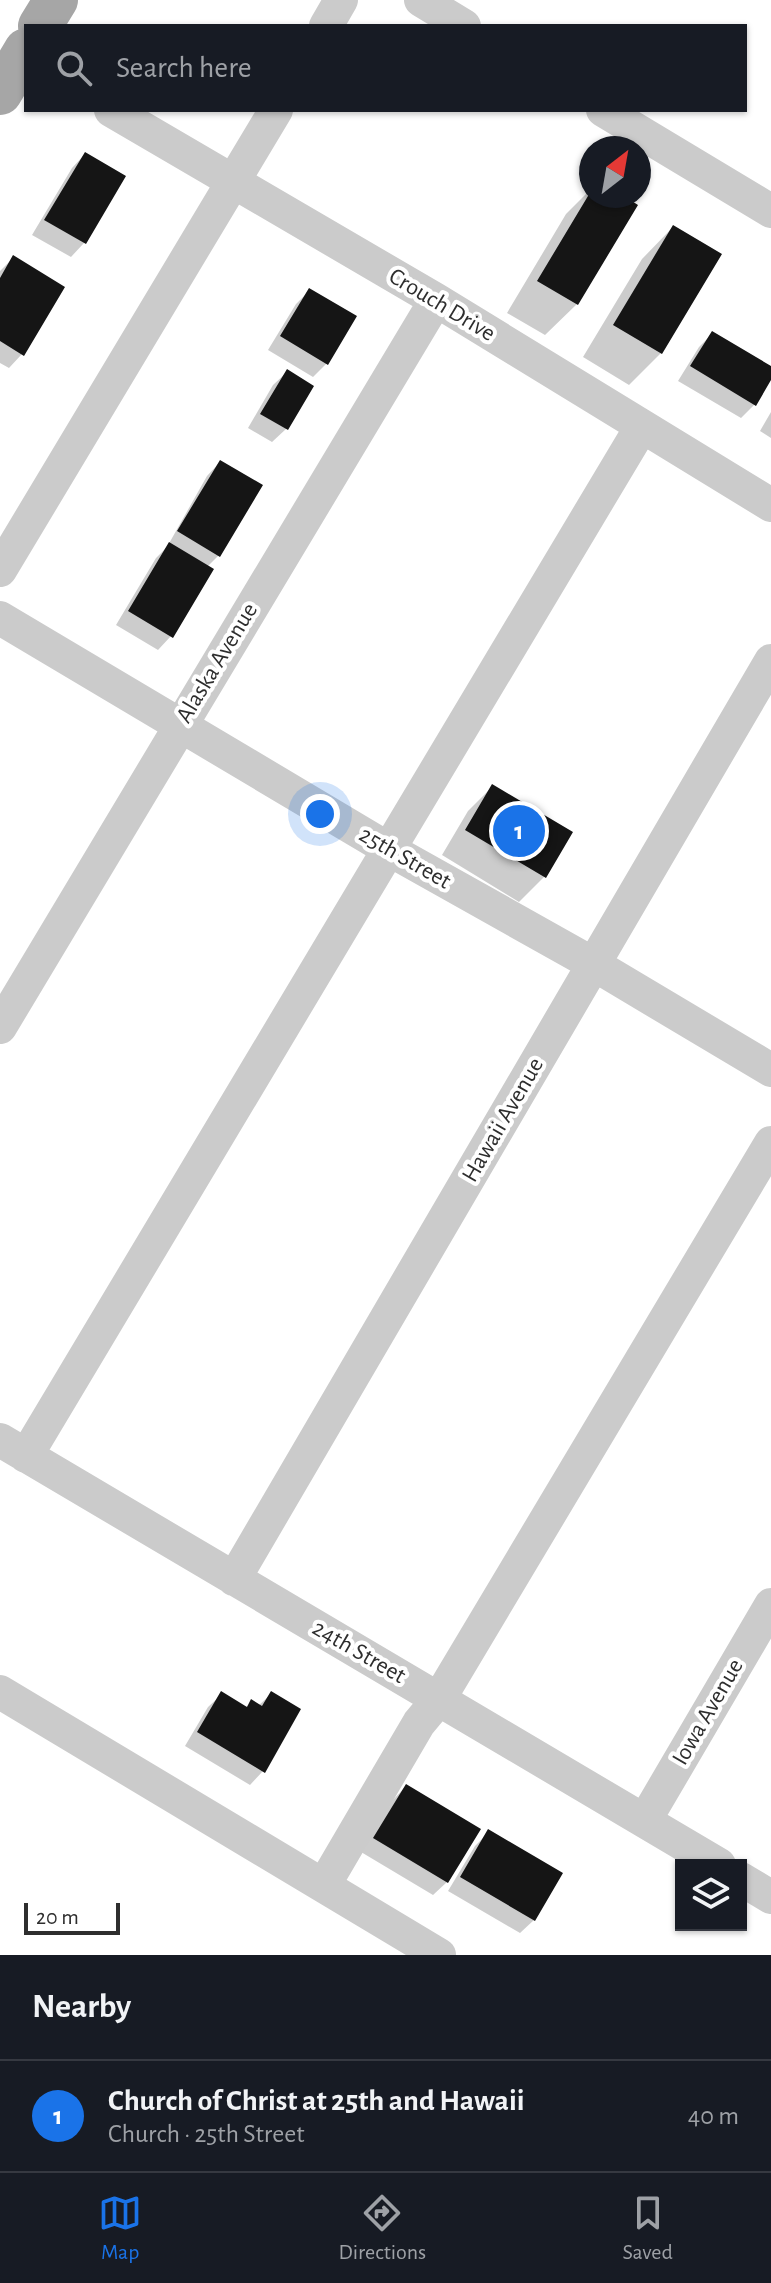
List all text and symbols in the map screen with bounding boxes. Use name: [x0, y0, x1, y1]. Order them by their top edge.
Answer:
search box: [24, 24, 747, 112]
icon: search: [52, 46, 96, 90]
text: Search here: [116, 53, 252, 83]
north arrow: [579, 136, 651, 208]
street label: Crouch Drive: [385, 264, 499, 346]
street label: Alaska Avenue: [172, 599, 262, 727]
your location: [300, 794, 340, 834]
pin: 1: [493, 801, 545, 861]
street label: 25th Street: [355, 822, 455, 894]
street label: Hawaii Avenue: [458, 1054, 548, 1186]
street label: 24th Street: [308, 1616, 410, 1688]
street label: Iowa Avenue: [668, 1655, 748, 1769]
map controls: [675, 1859, 747, 1931]
button: layers: [675, 1859, 747, 1931]
scale bar: [24, 1899, 120, 1935]
text: 20 m: [36, 1906, 79, 1928]
text: Nearby: [32, 1990, 131, 2024]
text: Church of Christ at 25th and Hawaii: [108, 2086, 525, 2116]
text: 1: [53, 2103, 63, 2129]
text: 40 m: [688, 2103, 739, 2129]
text: Church · 25th Street: [108, 2121, 304, 2147]
tab: Map: [98, 2191, 142, 2265]
tab: Directions: [338, 2191, 426, 2265]
tab: Saved: [622, 2191, 673, 2265]

